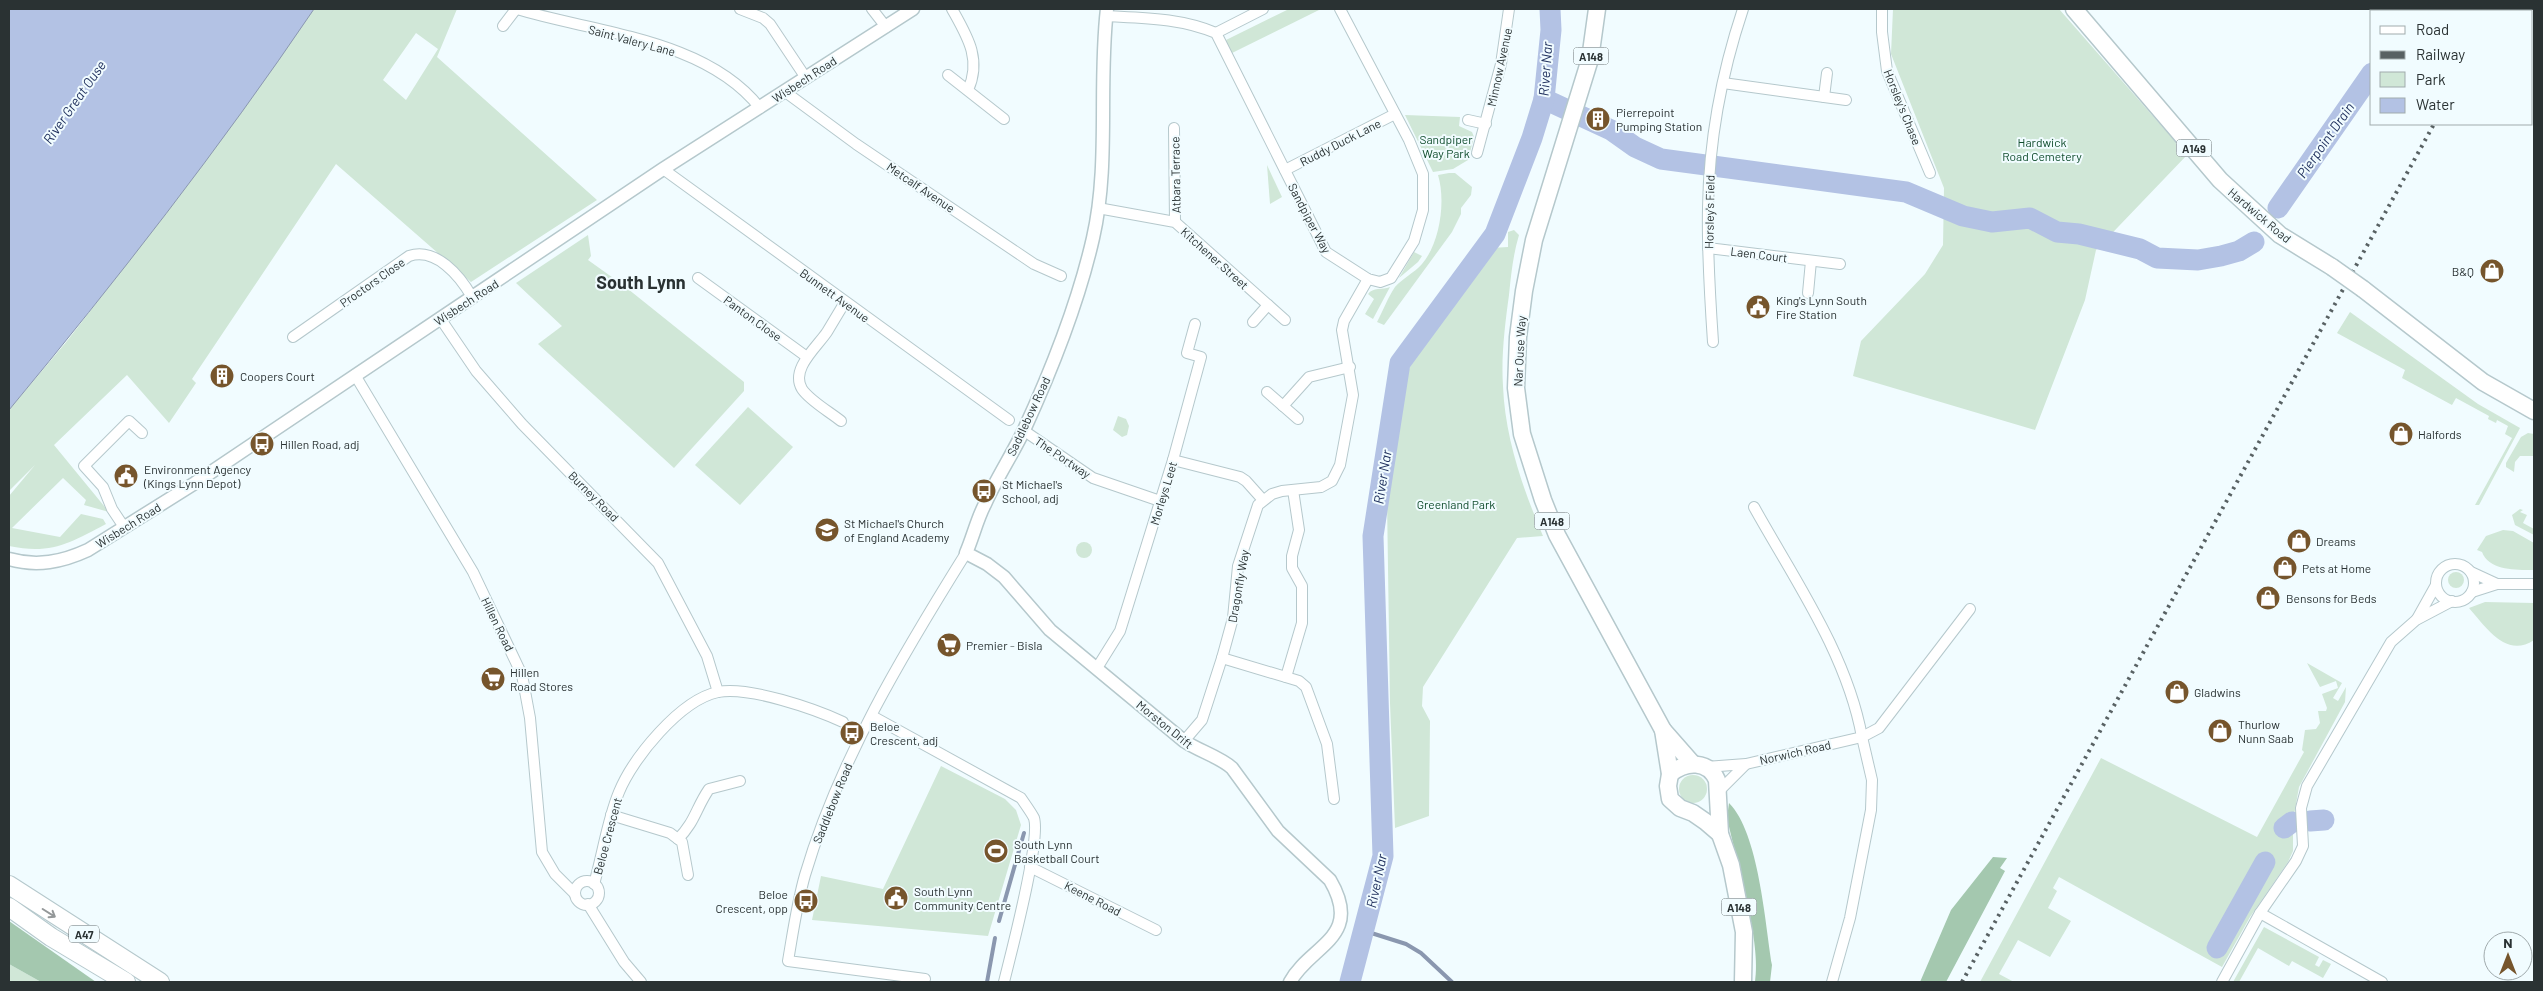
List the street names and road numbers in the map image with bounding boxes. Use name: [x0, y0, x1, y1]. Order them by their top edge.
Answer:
street label: Saint Valery Lane: [587, 22, 677, 58]
street label: Minnow Avenue: [1484, 26, 1514, 108]
road number: A148: [1574, 48, 1608, 64]
street label: Wisbech Road: [769, 53, 839, 105]
street label: Horsley's Chase: [1881, 67, 1925, 147]
street label: Ruddy Duck Lane: [1297, 116, 1383, 168]
street label: Atbara Terrace: [1167, 136, 1183, 214]
road number: A149: [2176, 140, 2212, 156]
street label: Metcalf Avenue: [884, 159, 958, 215]
street label: Horsley's Field: [1701, 175, 1717, 249]
street label: Sandpiper Way: [1286, 181, 1334, 256]
street label: Hardwick Road: [2226, 185, 2294, 245]
street label: Kitchener Street: [1178, 224, 1252, 292]
street label: Laen Court: [1730, 244, 1788, 264]
street label: Proctors Close: [337, 254, 407, 310]
street label: Bunnett Avenue: [798, 265, 872, 325]
street label: Wisbech Road: [431, 276, 501, 328]
street label: Panton Close: [721, 292, 785, 344]
street label: Nar Ouse Way: [1510, 315, 1528, 387]
street label: Saddlebow Road: [1004, 374, 1052, 458]
street label: The Portway: [1032, 433, 1094, 481]
street label: Morleys Leet: [1147, 460, 1179, 526]
street label: Burney Road: [566, 468, 622, 524]
street label: Wisbech Road: [93, 499, 163, 551]
road number: A148: [1534, 512, 1570, 530]
street label: Dragonfly Way: [1225, 548, 1251, 624]
street label: Hillen Road: [479, 595, 517, 653]
street label: Morston Drift: [1134, 697, 1196, 751]
street label: Norwich Road: [1758, 737, 1832, 767]
street label: Saddlebow Road: [809, 761, 855, 845]
street label: Beloe Crescent: [590, 796, 624, 876]
street label: Keene Road: [1062, 878, 1124, 918]
road number: A148: [1722, 899, 1756, 916]
road number: A47: [69, 926, 99, 942]

